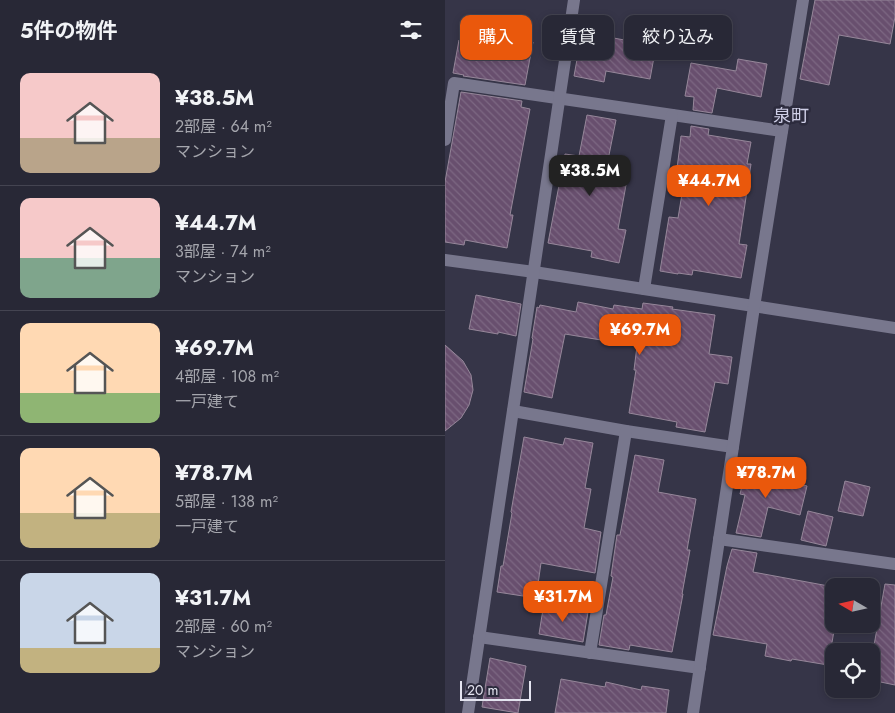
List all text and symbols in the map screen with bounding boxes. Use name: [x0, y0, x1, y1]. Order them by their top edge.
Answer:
chip: 購入: [460, 15, 532, 60]
chip: 賃貸: [542, 15, 614, 60]
chip: 絞り込み: [624, 15, 732, 60]
text: 5件の物件: [20, 16, 118, 46]
icon: filters: [397, 16, 425, 44]
text: ¥38.5M: [175, 83, 254, 113]
icon: home: [60, 93, 120, 153]
district label: 泉町: [773, 103, 809, 129]
text: 2部屋 · 64 m²: [175, 115, 272, 138]
text: マンション: [175, 140, 255, 163]
pin: ¥38.5M: [549, 154, 631, 197]
text: ¥38.5M: [560, 159, 620, 182]
pin: ¥44.7M: [668, 164, 750, 207]
text: ¥44.7M: [678, 169, 740, 192]
text: ¥44.7M: [175, 208, 257, 238]
icon: home: [60, 218, 120, 278]
text: 3部屋 · 74 m²: [175, 240, 271, 263]
text: マンション: [175, 265, 255, 288]
pin: ¥69.7M: [599, 314, 681, 356]
text: ¥69.7M: [610, 318, 670, 341]
text: ¥69.7M: [175, 333, 254, 363]
icon: home: [60, 343, 120, 403]
text: 4部屋 · 108 m²: [175, 365, 279, 388]
text: 一戸建て: [175, 390, 239, 413]
pin: ¥78.7M: [725, 456, 807, 499]
text: ¥78.7M: [175, 458, 253, 488]
text: ¥78.7M: [736, 461, 796, 484]
icon: home: [60, 468, 120, 528]
text: 5部屋 · 138 m²: [175, 490, 278, 513]
text: 一戸建て: [175, 515, 239, 538]
north arrow: [825, 578, 880, 632]
map controls: [825, 578, 880, 698]
pin: ¥31.7M: [522, 580, 604, 623]
text: ¥31.7M: [175, 583, 251, 613]
text: ¥31.7M: [534, 585, 592, 608]
icon: home: [60, 593, 120, 653]
text: 2部屋 · 60 m²: [175, 615, 272, 638]
text: マンション: [175, 640, 255, 663]
button: locate: [825, 643, 880, 698]
scale bar: [460, 678, 531, 701]
text: 20 m: [467, 680, 499, 700]

